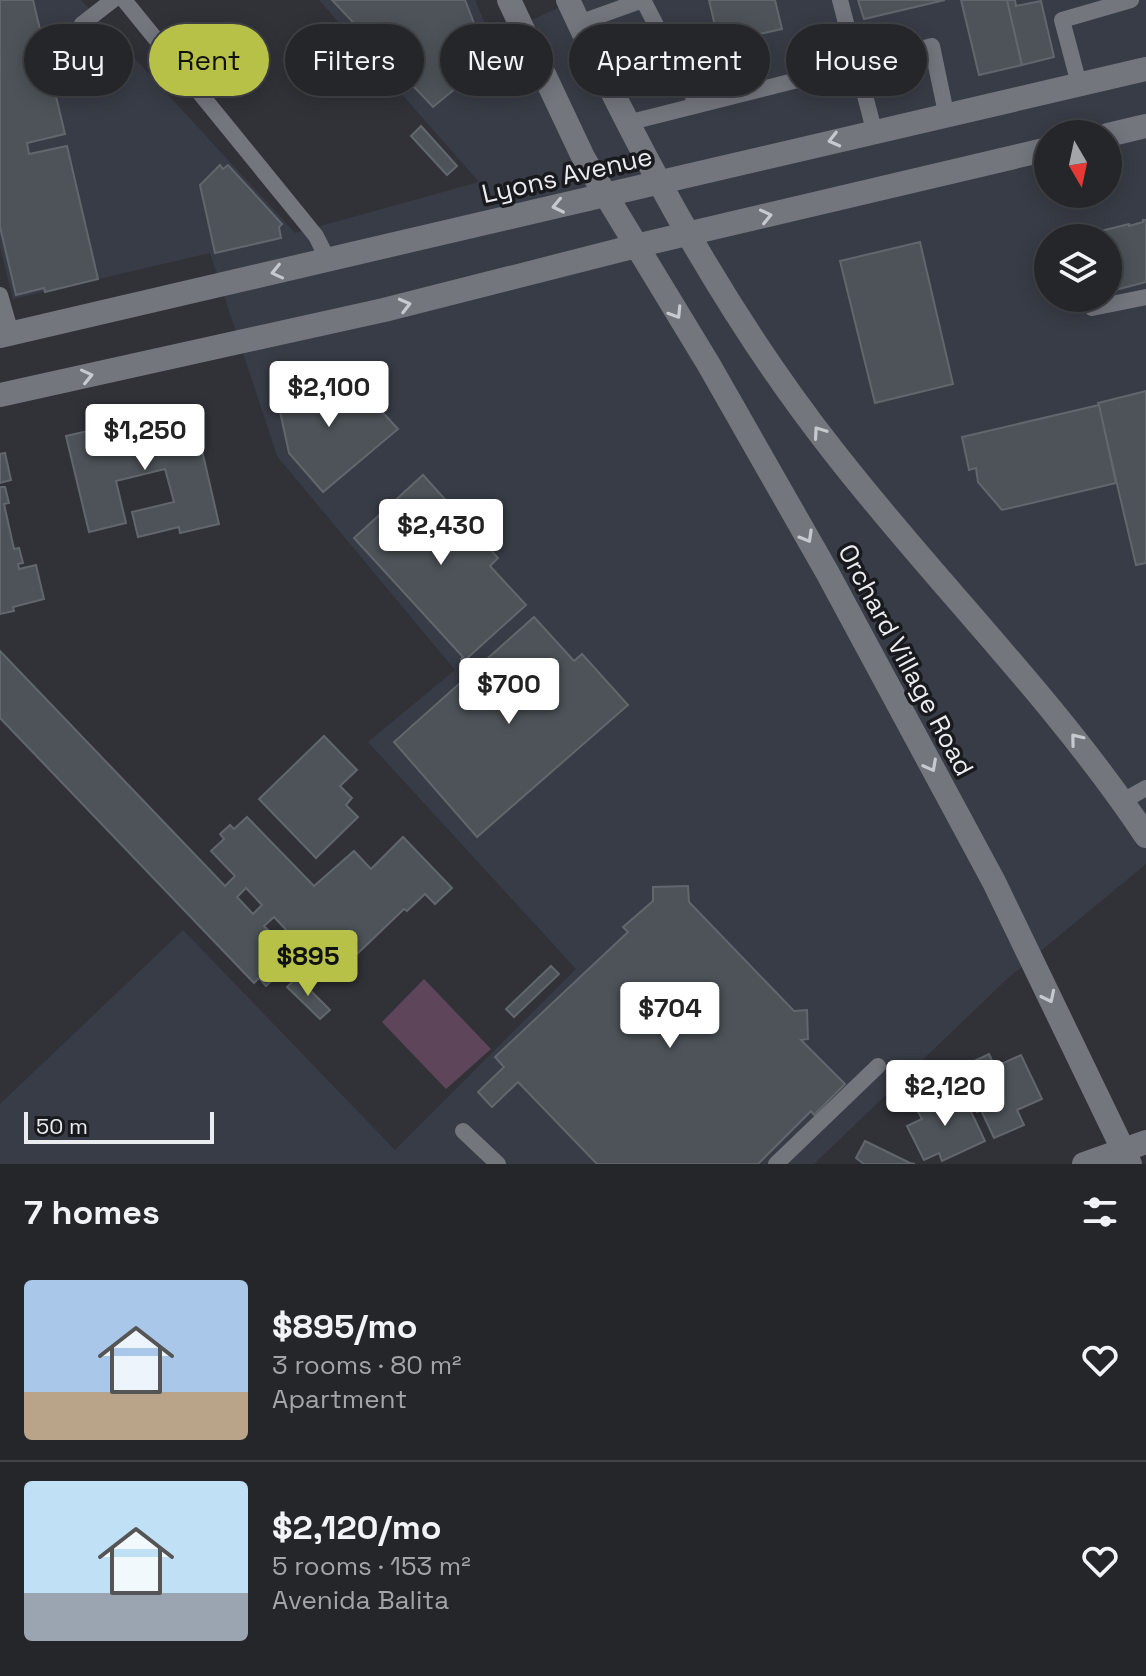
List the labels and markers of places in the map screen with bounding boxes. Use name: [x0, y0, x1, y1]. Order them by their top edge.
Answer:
pin: $2,100: [264, 361, 394, 429]
pin: $1,250: [80, 404, 210, 472]
pin: $2,430: [376, 499, 506, 567]
pin: $700: [462, 658, 556, 726]
pin: $895: [261, 930, 355, 998]
pin: $704: [623, 982, 717, 1050]
pin: $2,120: [880, 1060, 1010, 1128]

